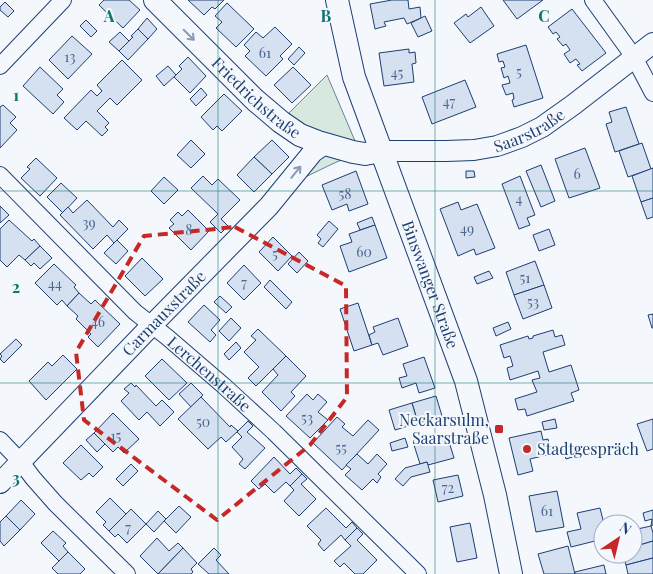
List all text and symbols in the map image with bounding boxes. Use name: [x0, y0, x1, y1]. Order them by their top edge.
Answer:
text: A: [103, 5, 115, 26]
text: B: [321, 5, 332, 26]
text: C: [538, 5, 550, 26]
one-way arrow: [183, 28, 195, 40]
house number: 61: [259, 43, 271, 62]
house number: 13: [64, 47, 76, 66]
street label: Friedrichstraße: [208, 52, 305, 143]
house number: 5: [516, 62, 522, 81]
house number: 45: [391, 63, 404, 82]
text: 1: [13, 84, 19, 105]
house number: 47: [443, 92, 456, 111]
street label: Saarstraße: [491, 103, 568, 156]
house number: 6: [573, 164, 581, 183]
one-way arrow: [291, 166, 302, 179]
house number: 58: [338, 184, 352, 203]
house number: 4: [516, 189, 523, 208]
house number: 39: [82, 213, 96, 232]
street label: Binswanger Straße: [398, 217, 464, 351]
house number: 49: [460, 219, 474, 238]
house number: 8: [185, 220, 193, 239]
house number: 60: [356, 242, 372, 261]
house number: 5: [272, 244, 278, 263]
street label: Carmauxstraße: [117, 266, 210, 360]
house number: 51: [520, 268, 531, 287]
house number: 7: [241, 273, 247, 292]
house number: 44: [48, 274, 62, 293]
text: 2: [12, 276, 20, 297]
house number: 53: [527, 292, 539, 311]
house number: 46: [91, 312, 105, 331]
street label: Lerchenstraße: [163, 331, 256, 416]
house number: 53: [301, 408, 313, 427]
place label: Neckarsulm, Saarstraße: [399, 409, 489, 448]
house number: 50: [196, 412, 210, 431]
marker: Neckarsulm, Saarstraße: [493, 423, 505, 435]
house number: 15: [111, 426, 122, 445]
house number: 55: [335, 438, 347, 457]
place label: Stadtgespräch: [537, 438, 640, 459]
marker: Stadtgespräch: [521, 443, 533, 455]
text: 3: [12, 467, 20, 488]
house number: 72: [442, 478, 454, 497]
house number: 61: [541, 501, 553, 520]
north arrow: [593, 514, 643, 564]
text: N: [616, 517, 635, 539]
house number: 7: [125, 518, 131, 537]

